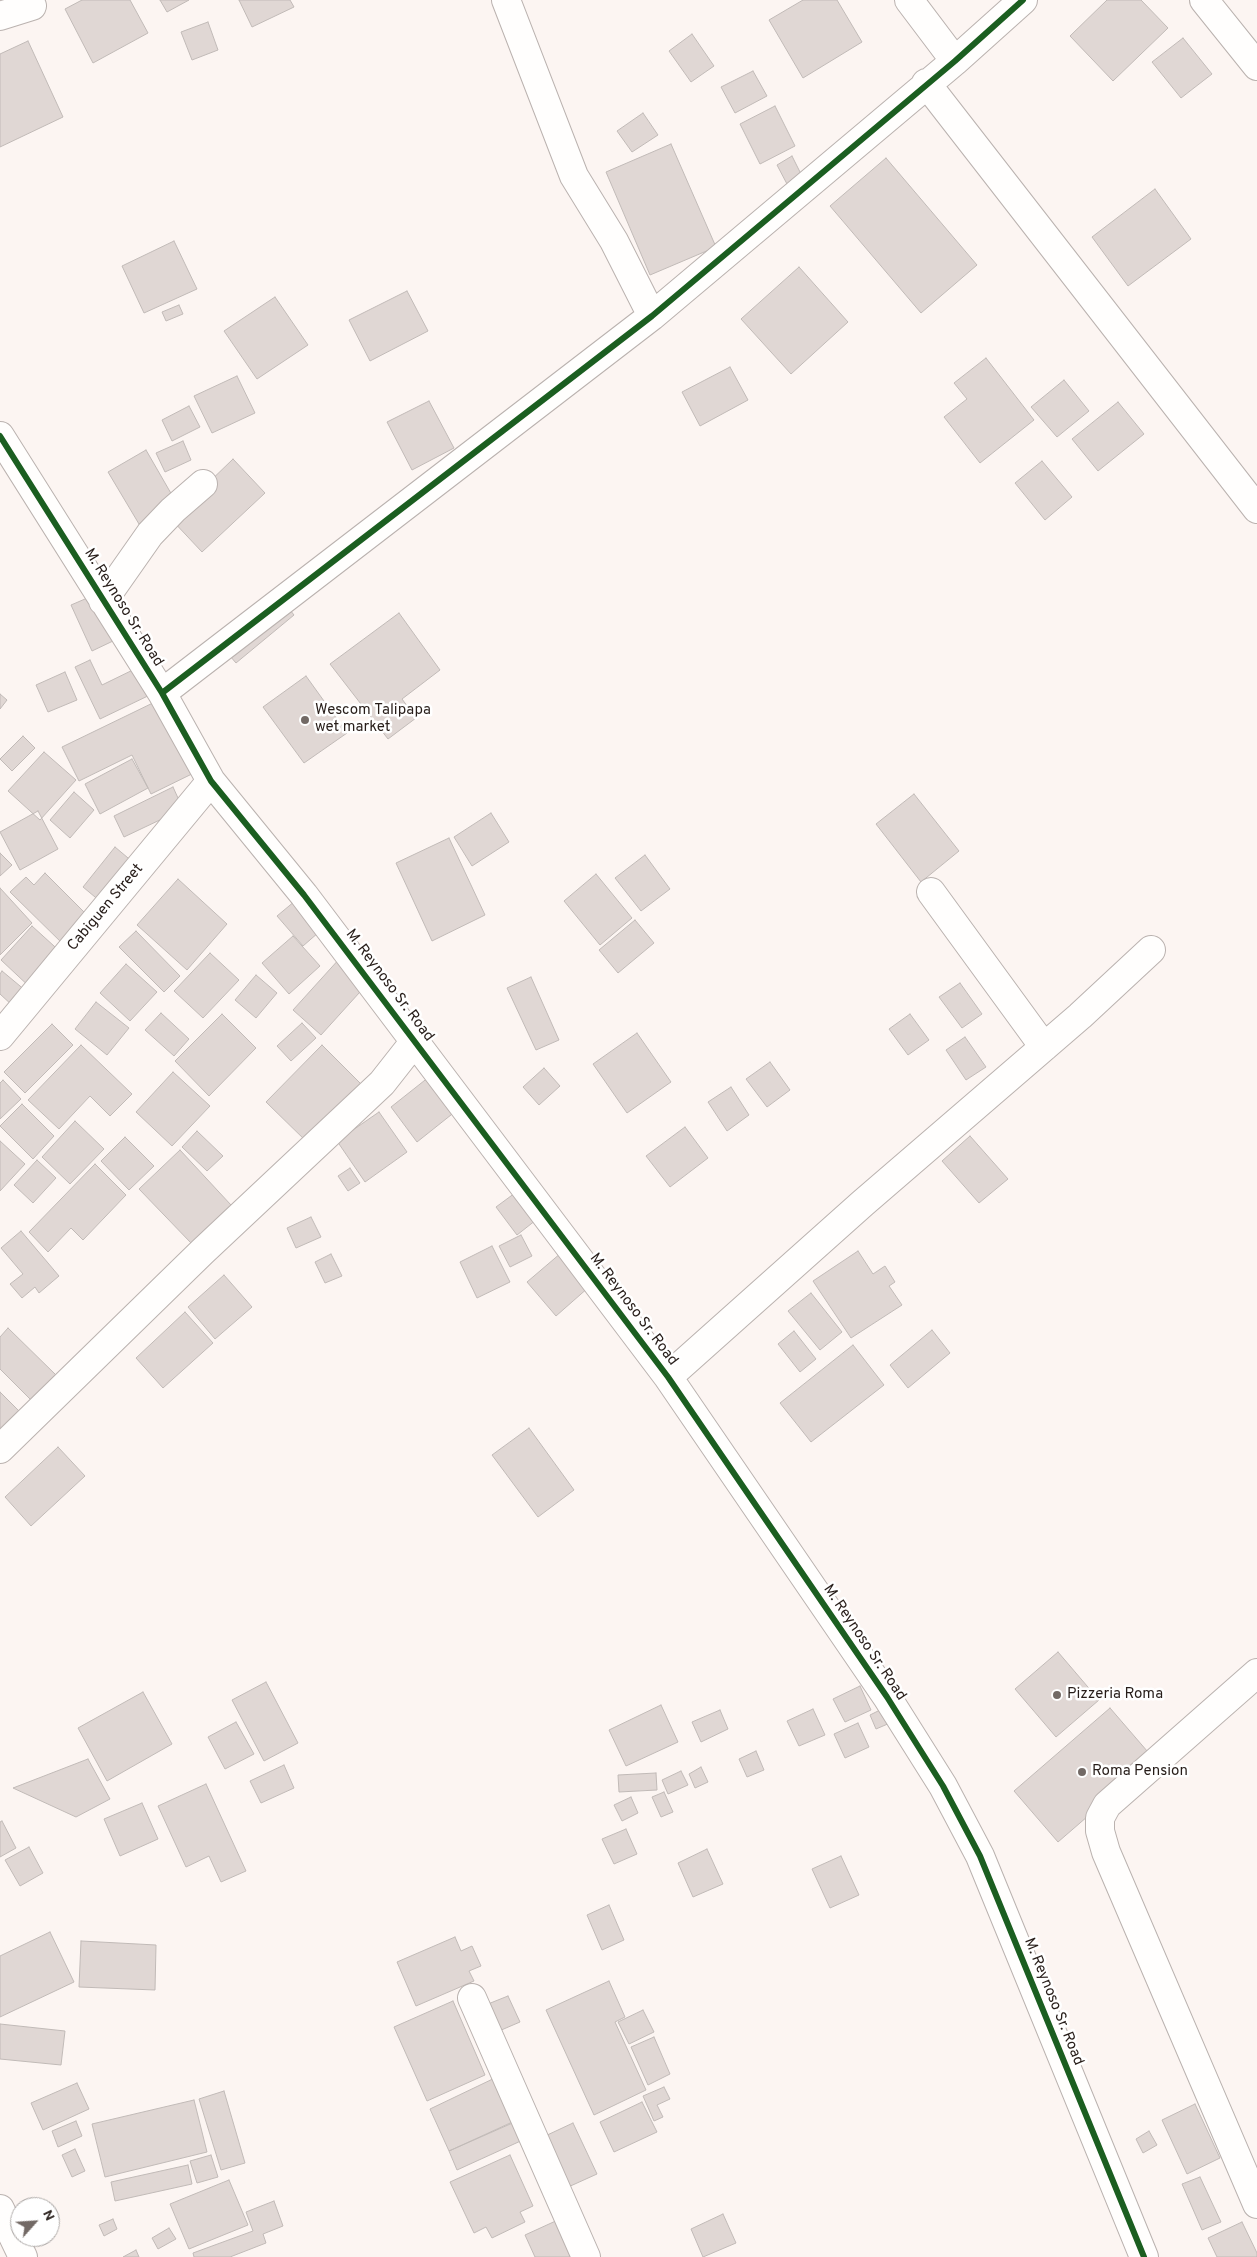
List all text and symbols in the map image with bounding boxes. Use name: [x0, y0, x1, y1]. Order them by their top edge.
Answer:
street label: M. Reynoso Sr. Road: [79, 546, 167, 670]
place label: Wescom Talipapa wet market: [315, 702, 431, 737]
marker: Wescom Talipapa wet market: [299, 714, 311, 726]
street label: Cabiguen Street: [64, 861, 148, 955]
street label: M. Reynoso Sr. Road: [341, 926, 437, 1046]
street label: M. Reynoso Sr. Road: [585, 1250, 681, 1370]
street label: M. Reynoso Sr. Road: [819, 1582, 909, 1704]
place label: Pizzeria Roma: [1067, 1686, 1163, 1704]
marker: Pizzeria Roma: [1051, 1689, 1063, 1701]
place label: Roma Pension: [1092, 1763, 1188, 1781]
marker: Roma Pension: [1076, 1766, 1088, 1778]
street label: M. Reynoso Sr. Road: [1019, 1936, 1087, 2068]
north arrow: [10, 2197, 60, 2247]
text: N: [38, 2207, 58, 2224]

